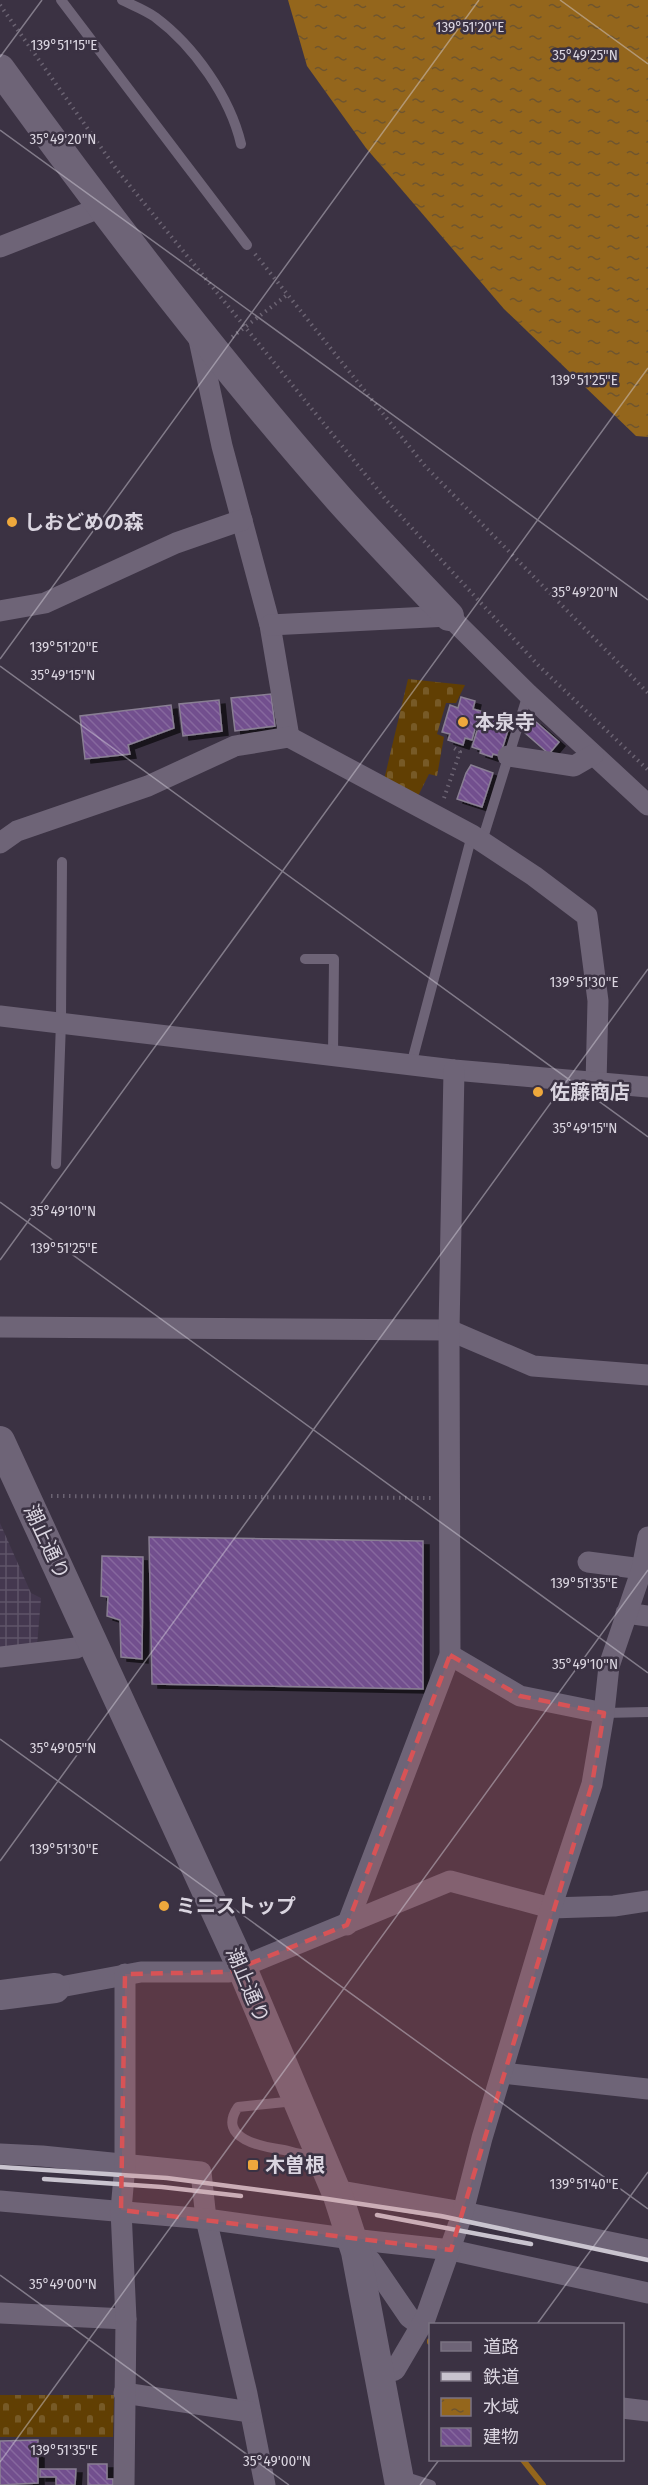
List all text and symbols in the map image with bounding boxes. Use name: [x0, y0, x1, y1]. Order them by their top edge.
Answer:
text: 139°51'20"E: [436, 18, 504, 36]
text: 139°51'15"E: [31, 36, 97, 54]
text: 35°49'25"N: [552, 46, 618, 64]
text: 35°49'20"N: [30, 130, 96, 148]
text: 139°51'25"E: [550, 371, 618, 389]
place label: しおどめの森: [24, 510, 144, 534]
marker: しおどめの森: [5, 515, 19, 529]
text: 35°49'20"N: [552, 583, 618, 601]
text: 139°51'20"E: [30, 638, 98, 656]
text: 35°49'15"N: [31, 666, 95, 684]
place label: 本泉寺: [475, 710, 535, 734]
marker: 本泉寺: [456, 715, 470, 729]
text: 139°51'30"E: [550, 973, 618, 991]
place label: 佐藤商店: [550, 1080, 630, 1104]
marker: 佐藤商店: [531, 1085, 545, 1099]
text: 35°49'15"N: [553, 1119, 617, 1137]
text: 35°49'10"N: [30, 1202, 96, 1220]
text: 139°51'25"E: [30, 1239, 98, 1257]
street label: 潮止通り: [19, 1501, 75, 1583]
text: 139°51'35"E: [550, 1574, 618, 1592]
text: 35°49'10"N: [552, 1655, 618, 1673]
text: 35°49'05"N: [30, 1739, 96, 1757]
text: 139°51'30"E: [30, 1840, 98, 1858]
place label: ミニストップ: [176, 1894, 296, 1918]
marker: ミニストップ: [157, 1899, 171, 1913]
street label: 潮止通り: [221, 1943, 275, 2027]
place label: 木曽根: [265, 2153, 325, 2177]
marker: 木曽根: [246, 2158, 260, 2172]
text: 139°51'40"E: [550, 2175, 618, 2193]
text: 35°49'00"N: [29, 2275, 97, 2293]
legend: [429, 2323, 624, 2461]
text: 道路: [483, 2336, 519, 2358]
text: 鉄道: [483, 2366, 519, 2388]
text: 水域: [483, 2396, 519, 2418]
text: 建物: [483, 2426, 519, 2448]
text: 139°51'35"E: [30, 2441, 98, 2459]
text: 35°49'00"N: [243, 2452, 311, 2470]

